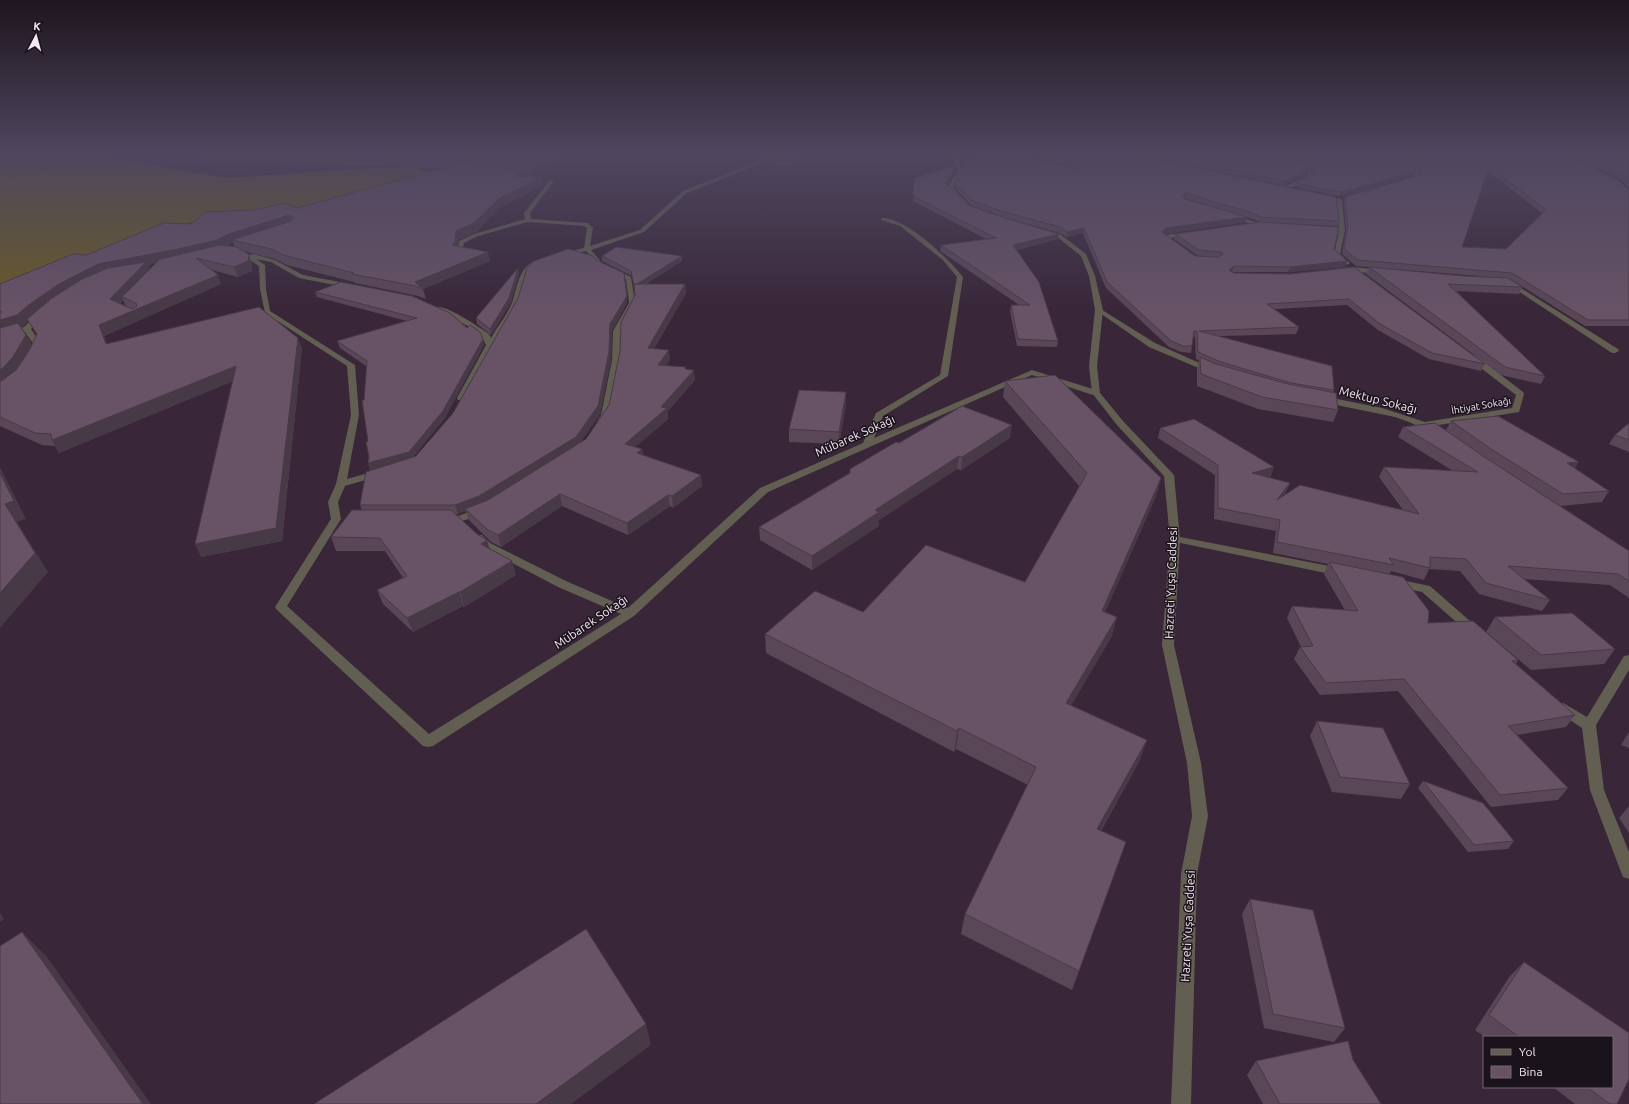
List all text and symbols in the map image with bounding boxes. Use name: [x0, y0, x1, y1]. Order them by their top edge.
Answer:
north arrow: [16, 16, 56, 56]
text: K: [33, 20, 42, 32]
street label: Mektup Sokağı: [1338, 384, 1418, 415]
street label: İhtiyat Sokağı: [1450, 395, 1512, 416]
street label: Mübarek Sokağı: [813, 412, 897, 459]
street label: Hazreti Yuşa Caddesi: [1162, 527, 1179, 639]
street label: Mübarek Sokağı: [552, 592, 630, 651]
street label: Hazreti Yuşa Caddesi: [1178, 870, 1197, 982]
legend: [1483, 1036, 1613, 1088]
text: Yol: [1519, 1045, 1536, 1058]
text: Bina: [1519, 1065, 1543, 1078]

